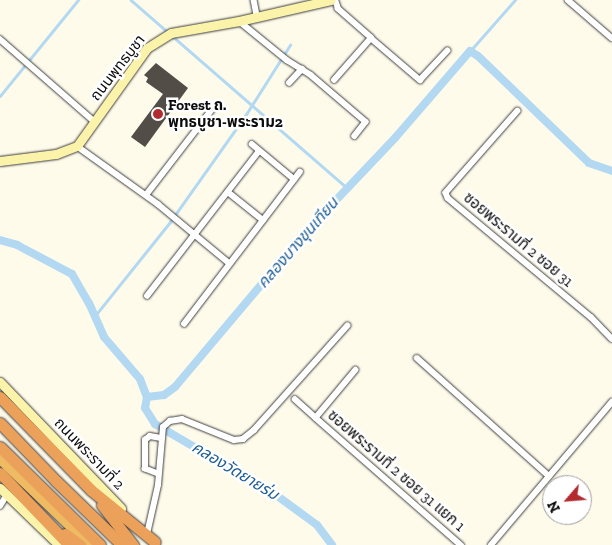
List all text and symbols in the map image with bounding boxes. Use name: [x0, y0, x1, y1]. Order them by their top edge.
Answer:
street label: ถนนพุทธบูชา: [87, 32, 149, 104]
place label: Forest ถ. พุทธบูชา-พระราม2: [168, 96, 283, 131]
marker: Forest ถ. พุทธบูชา-พระราม2: [152, 108, 164, 120]
street label: ซอยพระรามที่ 2 ซอย 31: [460, 189, 576, 291]
water label: คลองบางขุนเทียน: [253, 194, 343, 292]
street label: ซอยพระรามที่ 2 ซอย 31 แยก 1: [324, 407, 468, 535]
street label: ถนนพระรามที่ 2: [50, 414, 128, 494]
water label: คลองวัดยายร่ม: [188, 438, 282, 504]
north arrow: [542, 475, 592, 525]
text: N: [544, 498, 564, 515]

